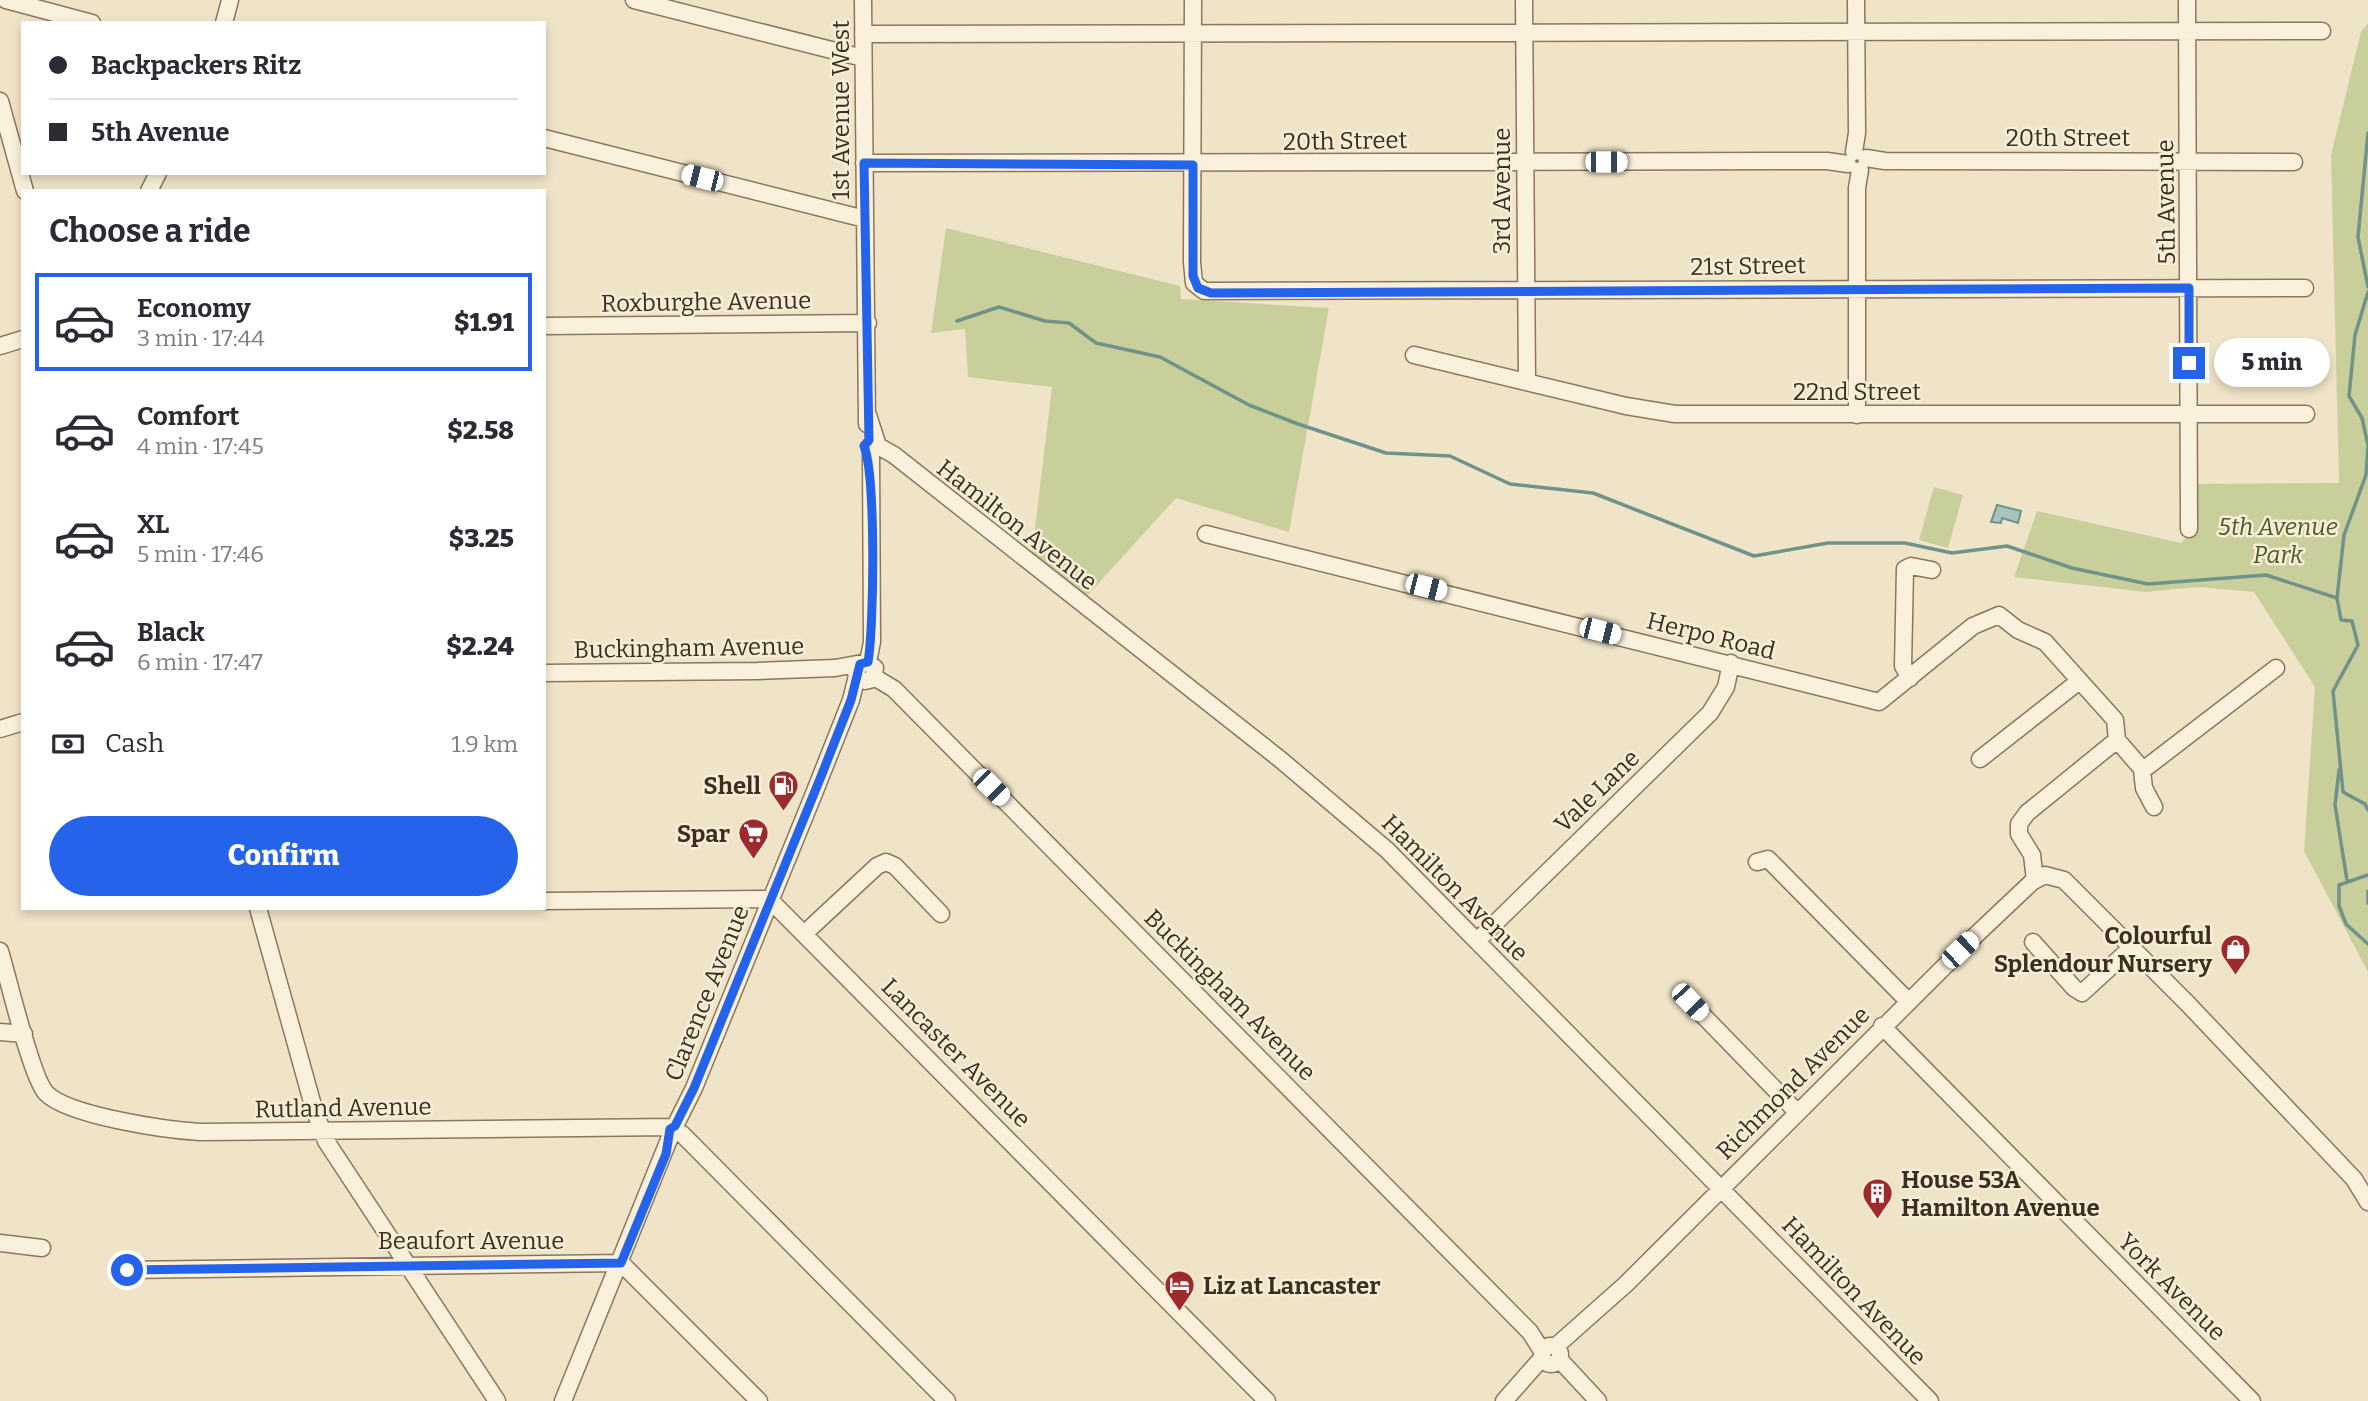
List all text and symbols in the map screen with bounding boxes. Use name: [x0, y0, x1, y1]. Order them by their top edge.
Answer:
street label: 1st Avenue West: [827, 20, 855, 200]
text: Backpackers Ritz: [91, 50, 301, 81]
text: 5th Avenue: [91, 117, 230, 148]
street label: 20th Street: [2006, 124, 2130, 152]
street label: 20th Street: [1283, 126, 1408, 156]
street label: 3rd Avenue: [1488, 128, 1516, 254]
street label: 5th Avenue: [2151, 139, 2181, 265]
car: [1586, 152, 1628, 173]
car: [680, 163, 725, 193]
text: Choose a ride: [49, 212, 250, 250]
street label: 21st Street: [1690, 251, 1806, 281]
street label: Roxburghe Avenue: [601, 286, 811, 318]
icon: car: [53, 291, 116, 354]
text: Economy: [137, 293, 251, 324]
text: $1.91: [454, 307, 514, 338]
text: 3 min · 17:44: [137, 324, 265, 352]
callout: 5 min: [2214, 338, 2329, 388]
route end: [2173, 347, 2205, 379]
text: 5 min: [2241, 348, 2303, 376]
street label: 22nd Street: [1793, 378, 1921, 406]
icon: car: [53, 399, 116, 462]
text: Comfort: [137, 401, 240, 432]
text: $2.58: [447, 415, 514, 446]
text: 4 min · 17:45: [137, 432, 264, 460]
street label: Hamilton Avenue: [931, 454, 1103, 596]
icon: car: [53, 507, 116, 570]
text: XL: [137, 509, 169, 540]
park label: 5th Avenue Park: [2218, 513, 2338, 569]
text: $3.25: [449, 523, 514, 554]
text: 5 min · 17:46: [137, 540, 264, 568]
car: [1404, 572, 1449, 602]
street label: Herpo Road: [1644, 607, 1778, 665]
icon: car: [53, 615, 116, 678]
car: [1578, 616, 1623, 646]
text: Black: [137, 617, 205, 648]
text: $2.24: [446, 631, 514, 662]
street label: Buckingham Avenue: [573, 632, 805, 664]
text: 6 min · 17:47: [137, 648, 263, 676]
icon: cash: [49, 725, 87, 763]
text: Cash: [105, 728, 164, 759]
text: 1.9 km: [452, 730, 518, 758]
street label: Vale Lane: [1549, 744, 1645, 838]
car: [969, 765, 1014, 809]
fuel station icon: Shell: [767, 769, 801, 813]
place label: Shell: [703, 772, 762, 800]
street label: Hamilton Avenue: [1376, 809, 1534, 967]
button: Confirm: [49, 816, 518, 896]
supermarket icon: Spar: [736, 817, 770, 861]
place label: Spar: [677, 820, 730, 848]
street label: Clarence Avenue: [659, 901, 755, 1085]
street label: Buckingham Avenue: [1139, 904, 1321, 1086]
place label: Colourful Splendour Nursery: [1994, 922, 2213, 978]
car: [1938, 928, 1983, 972]
shop icon: Colourful Splendour Nursery: [2218, 933, 2252, 977]
street label: Lancaster Avenue: [876, 973, 1036, 1133]
car: [1668, 980, 1713, 1024]
street label: Richmond Avenue: [1711, 1001, 1875, 1165]
street label: Rutland Avenue: [254, 1092, 432, 1124]
place label: House 53A Hamilton Avenue: [1901, 1166, 2100, 1222]
building icon: House 53A Hamilton Avenue: [1861, 1177, 1895, 1221]
street label: Hamilton Avenue: [1776, 1211, 1932, 1371]
street label: Beaufort Avenue: [378, 1227, 564, 1255]
street label: York Avenue: [2112, 1227, 2232, 1347]
route start: [111, 1254, 143, 1286]
hotel icon: Liz at Lancaster: [1163, 1269, 1197, 1313]
place label: Liz at Lancaster: [1203, 1272, 1380, 1300]

